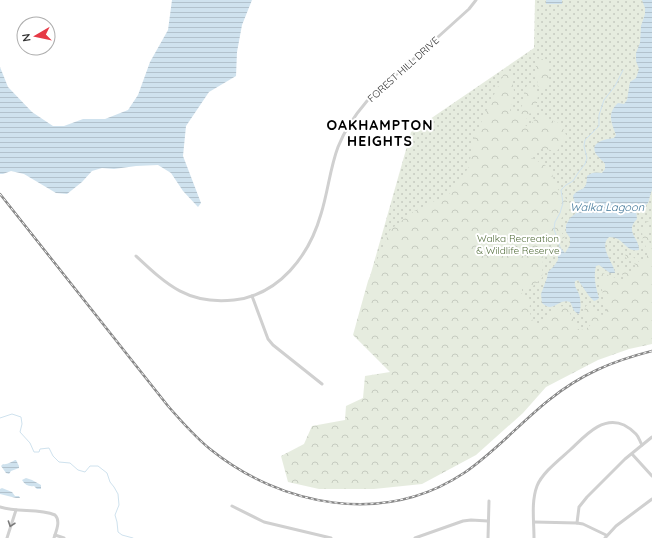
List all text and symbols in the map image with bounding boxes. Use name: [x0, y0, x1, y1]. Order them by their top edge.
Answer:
north arrow: [16, 16, 56, 56]
text: N: [19, 32, 34, 43]
street label: FOREST HILL DRIVE: [365, 34, 442, 105]
district label: OAKHAMPTON HEIGHTS: [327, 116, 434, 150]
water label: Walka Lagoon: [570, 200, 645, 214]
park label: Walka Recreation & Wildlife Reserve: [476, 232, 560, 257]
one-way arrow: [7, 521, 16, 528]

